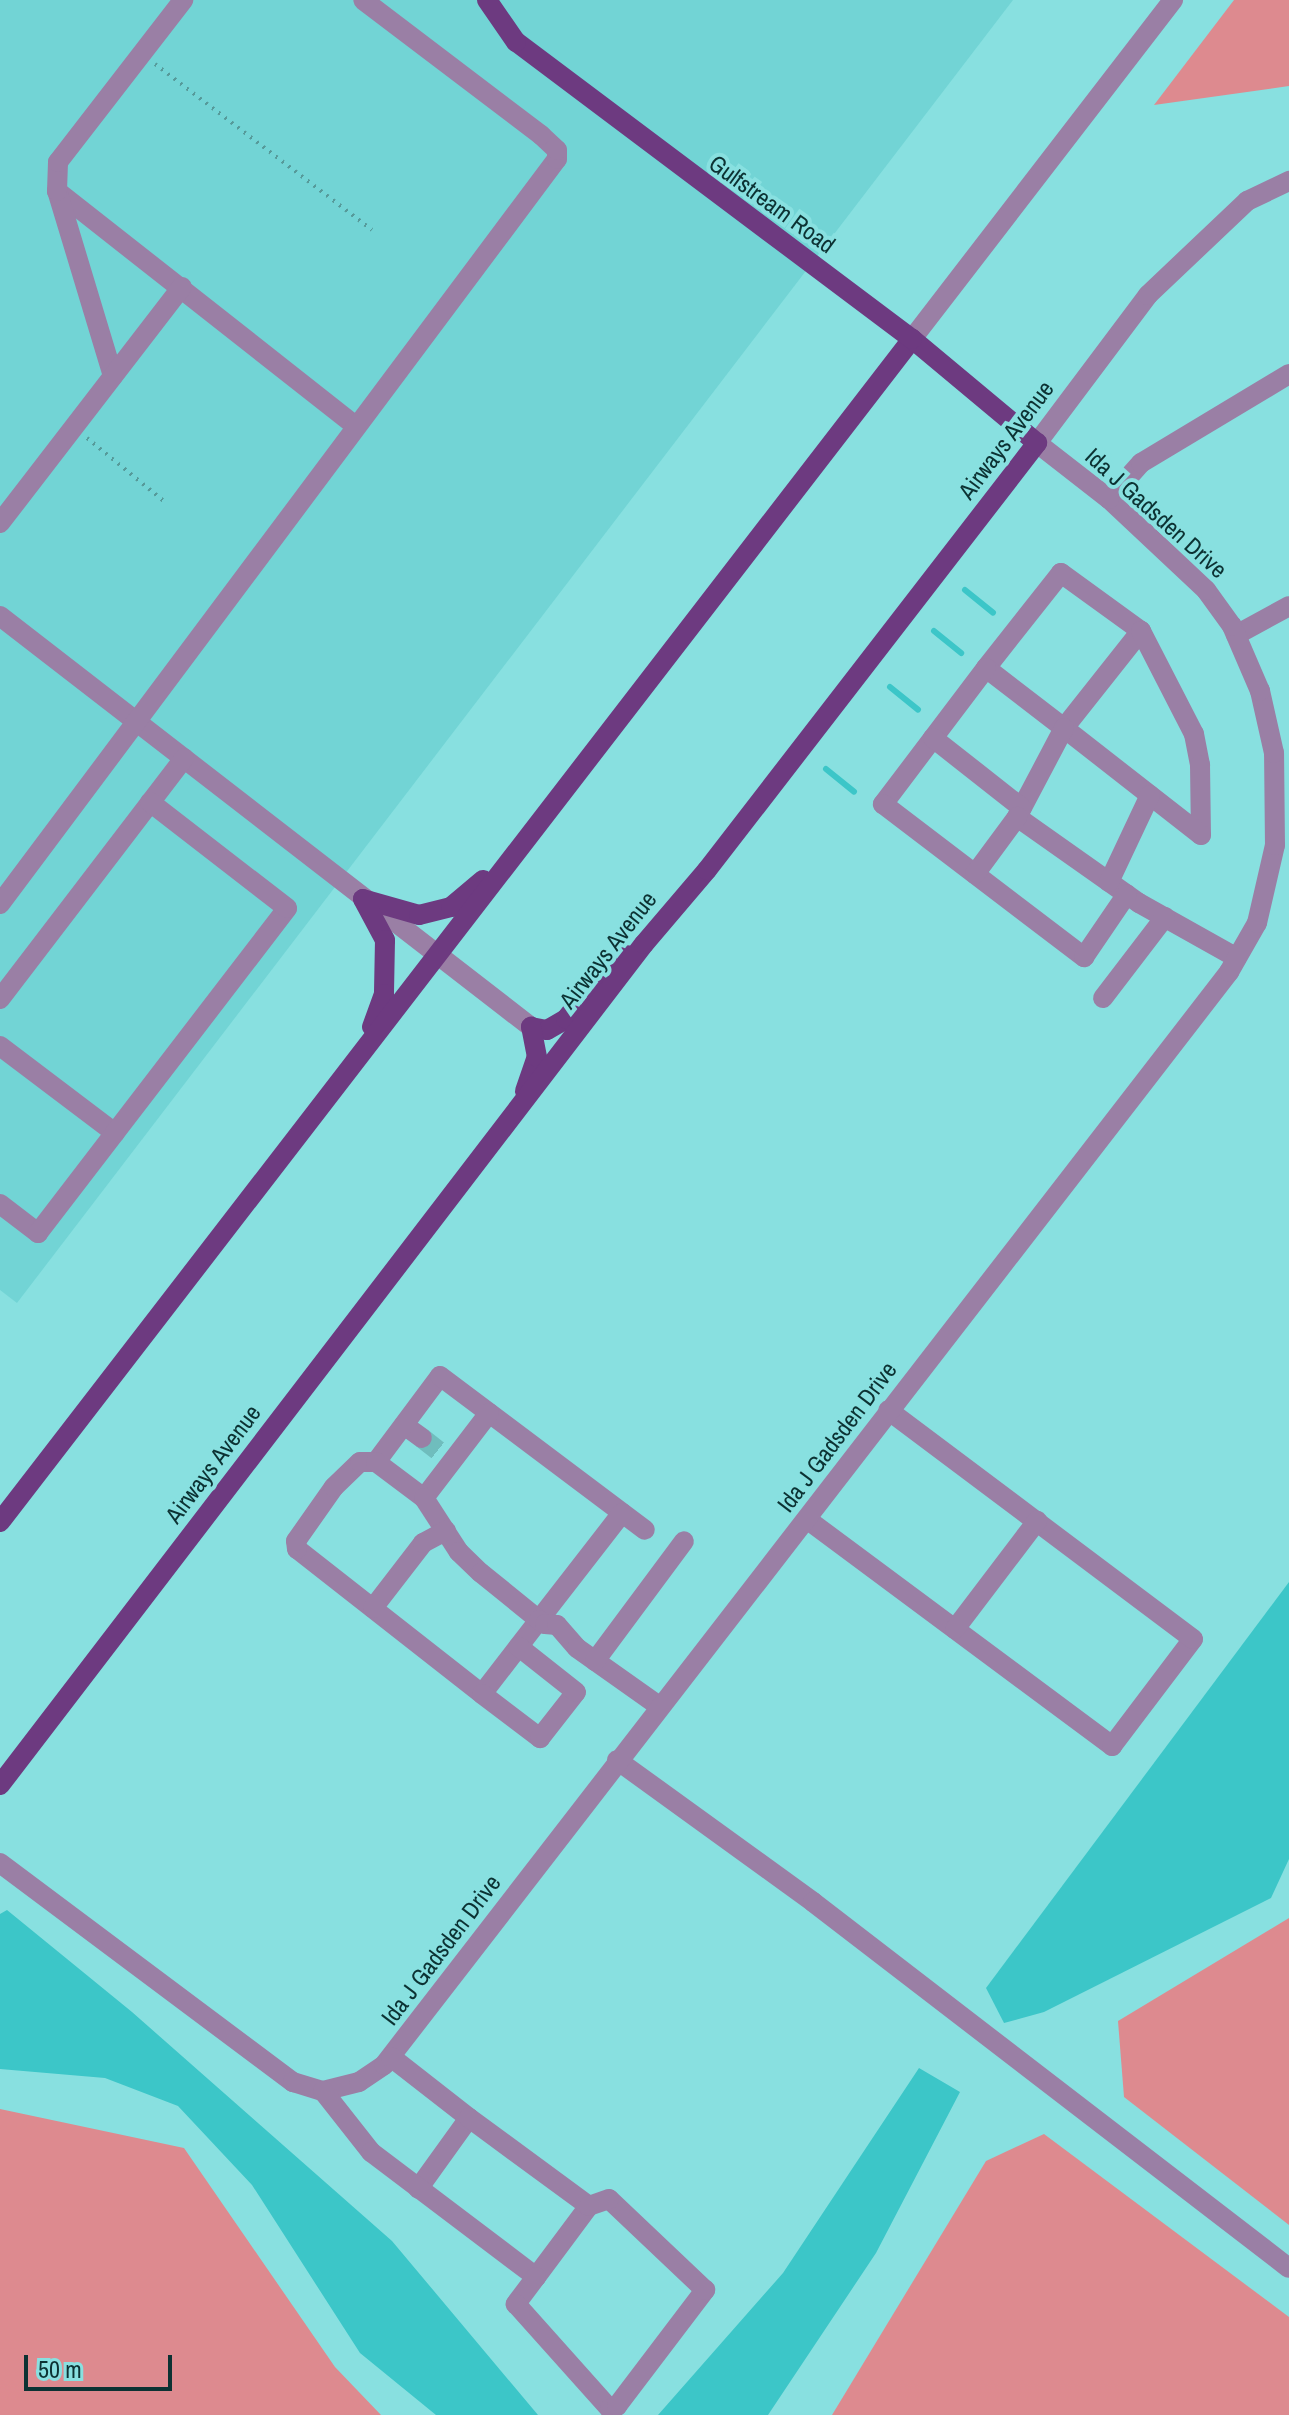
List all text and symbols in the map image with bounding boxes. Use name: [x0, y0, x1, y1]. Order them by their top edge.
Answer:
street label: Gulfstream Road: [703, 149, 841, 259]
street label: Airways Avenue: [952, 375, 1060, 505]
street label: Ida J Gadsden Drive: [1079, 442, 1233, 584]
street label: Airways Avenue: [553, 885, 663, 1015]
street label: Ida J Gadsden Drive: [771, 1356, 903, 1518]
street label: Airways Avenue: [159, 1399, 267, 1529]
street label: Ida J Gadsden Drive: [375, 1869, 507, 2031]
scale bar: [28, 2339, 176, 2389]
text: 50 m: [38, 2353, 82, 2385]

